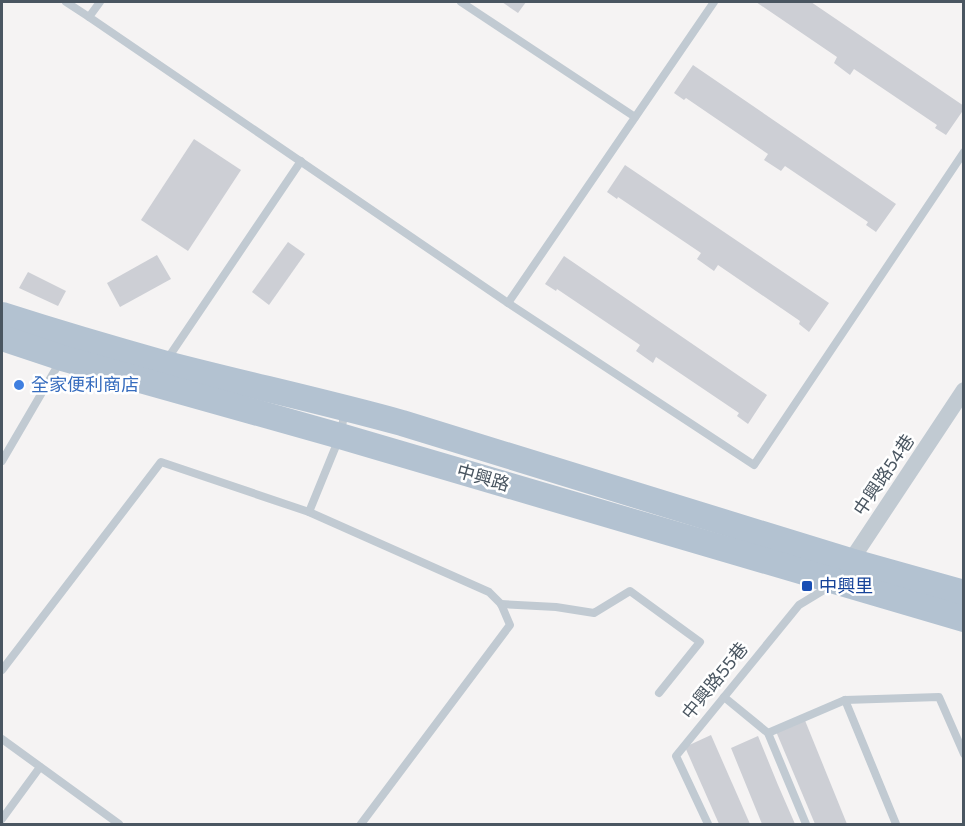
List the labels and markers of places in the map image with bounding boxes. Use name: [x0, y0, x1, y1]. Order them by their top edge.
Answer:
place label: 全家便利商店: [31, 373, 139, 395]
marker: 全家便利商店: [12, 378, 26, 392]
place label: 中興里: [819, 574, 873, 596]
marker: 中興里: [800, 579, 814, 593]

